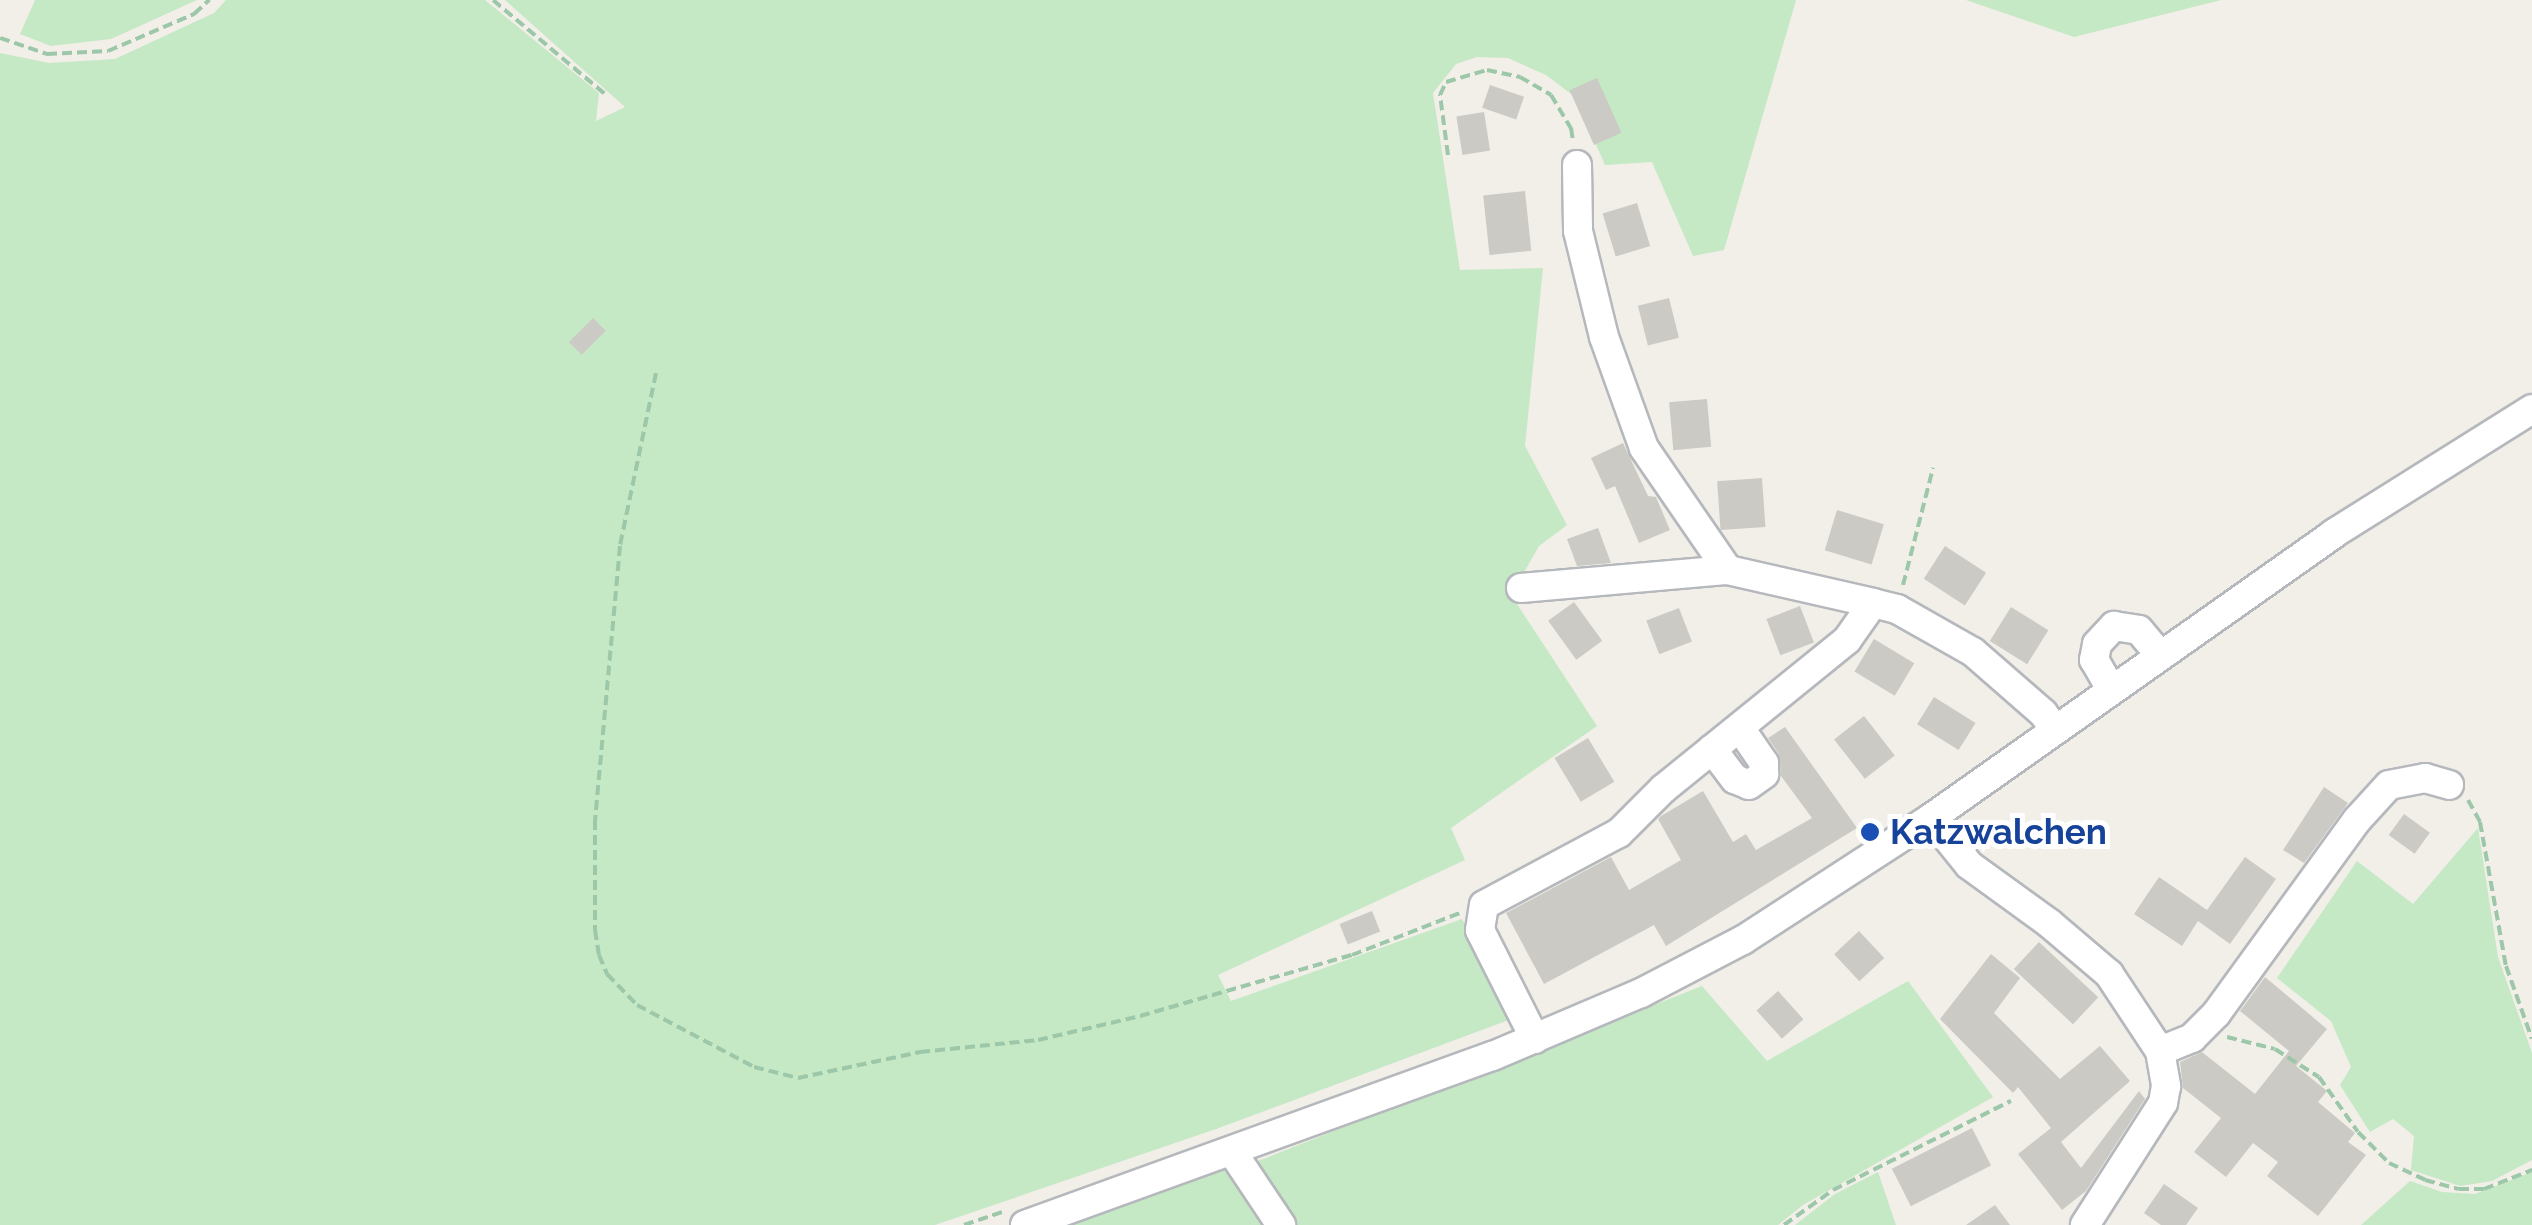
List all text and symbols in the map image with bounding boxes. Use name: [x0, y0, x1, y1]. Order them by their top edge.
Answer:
place label: Katzwalchen: [1890, 811, 2107, 853]
marker: Katzwalchen: [1859, 821, 1881, 843]

